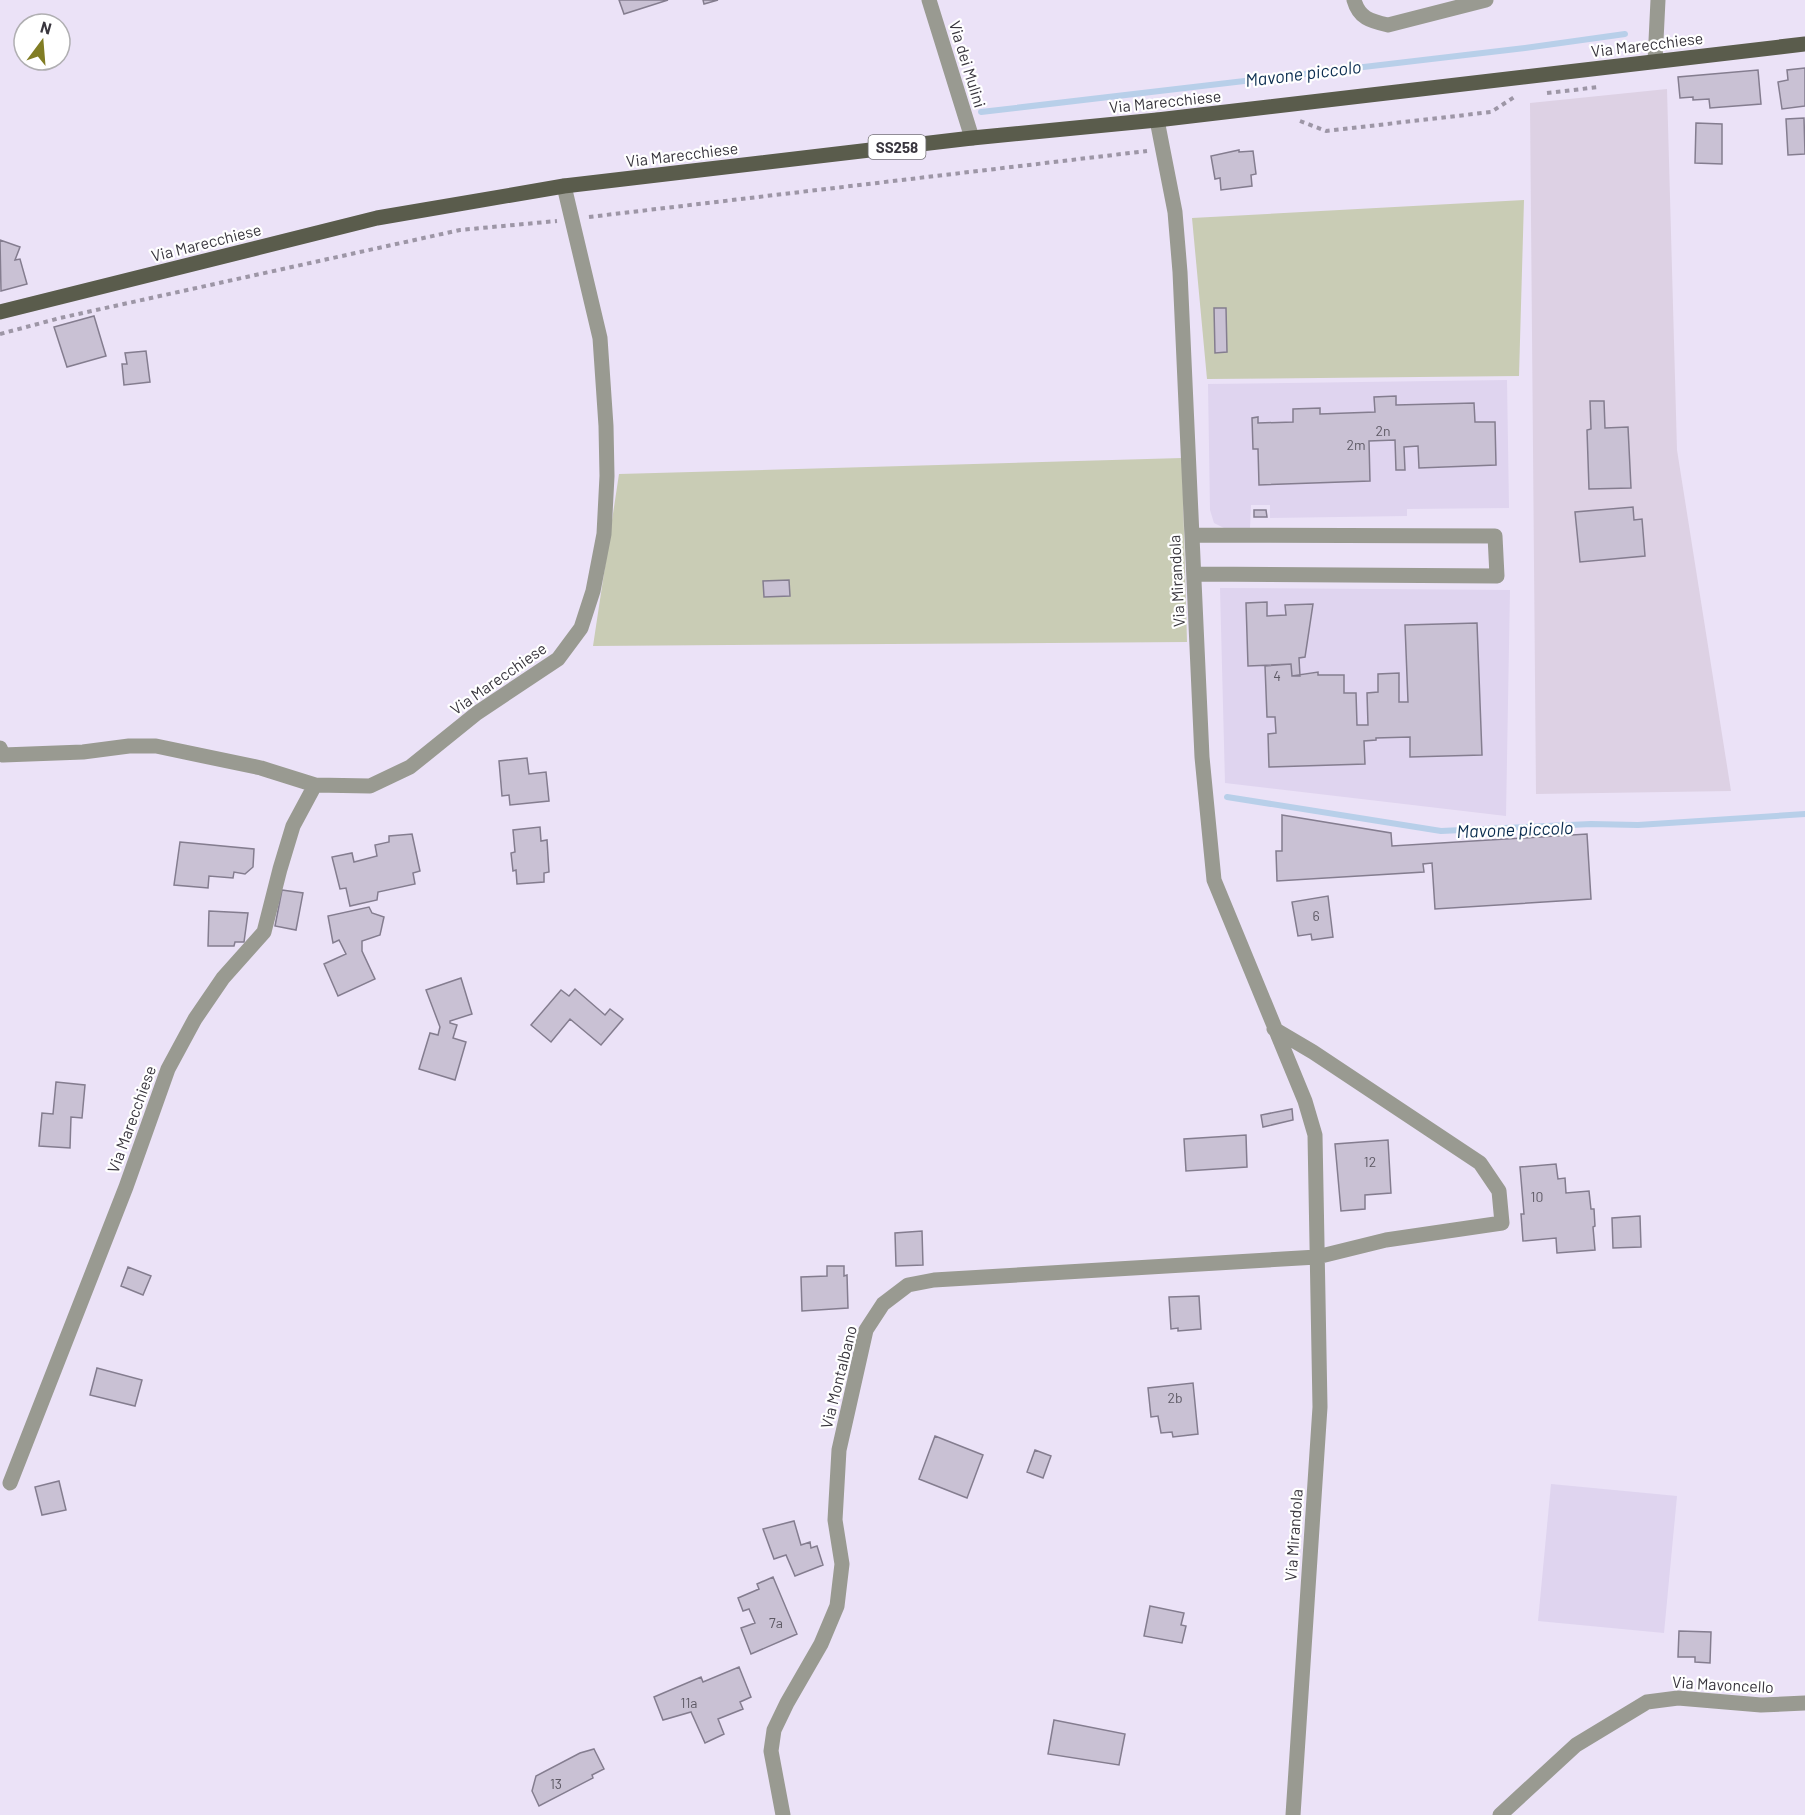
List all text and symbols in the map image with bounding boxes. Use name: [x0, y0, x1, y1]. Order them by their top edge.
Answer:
north arrow: [12, 12, 72, 72]
text: N: [39, 17, 54, 38]
street label: Via dei Mulini: [946, 18, 990, 110]
street label: Via Marecchiese: [1590, 28, 1704, 60]
water label: Mavone piccolo: [1244, 55, 1362, 91]
street label: Via Marecchiese: [1108, 86, 1222, 116]
road number: SS258: [868, 135, 926, 159]
street label: Via Marecchiese: [625, 138, 739, 170]
street label: Via Marecchiese: [149, 219, 263, 265]
house number: 2n: [1375, 422, 1391, 439]
house number: 2m: [1346, 436, 1366, 453]
street label: Via Mirandola: [1164, 534, 1188, 628]
street label: Via Marecchiese: [446, 638, 550, 718]
house number: 4: [1273, 667, 1281, 684]
water label: Mavone piccolo: [1456, 816, 1574, 842]
house number: 6: [1312, 907, 1320, 924]
street label: Via Marecchiese: [103, 1063, 159, 1175]
house number: 12: [1364, 1153, 1376, 1170]
house number: 10: [1531, 1188, 1543, 1205]
street label: Via Montalbano: [816, 1324, 860, 1430]
house number: 2b: [1167, 1389, 1183, 1406]
street label: Via Mirandola: [1280, 1488, 1306, 1582]
house number: 7a: [769, 1614, 783, 1631]
street label: Via Mavoncello: [1672, 1672, 1774, 1696]
house number: 11a: [681, 1694, 698, 1711]
house number: 13: [550, 1775, 562, 1792]

